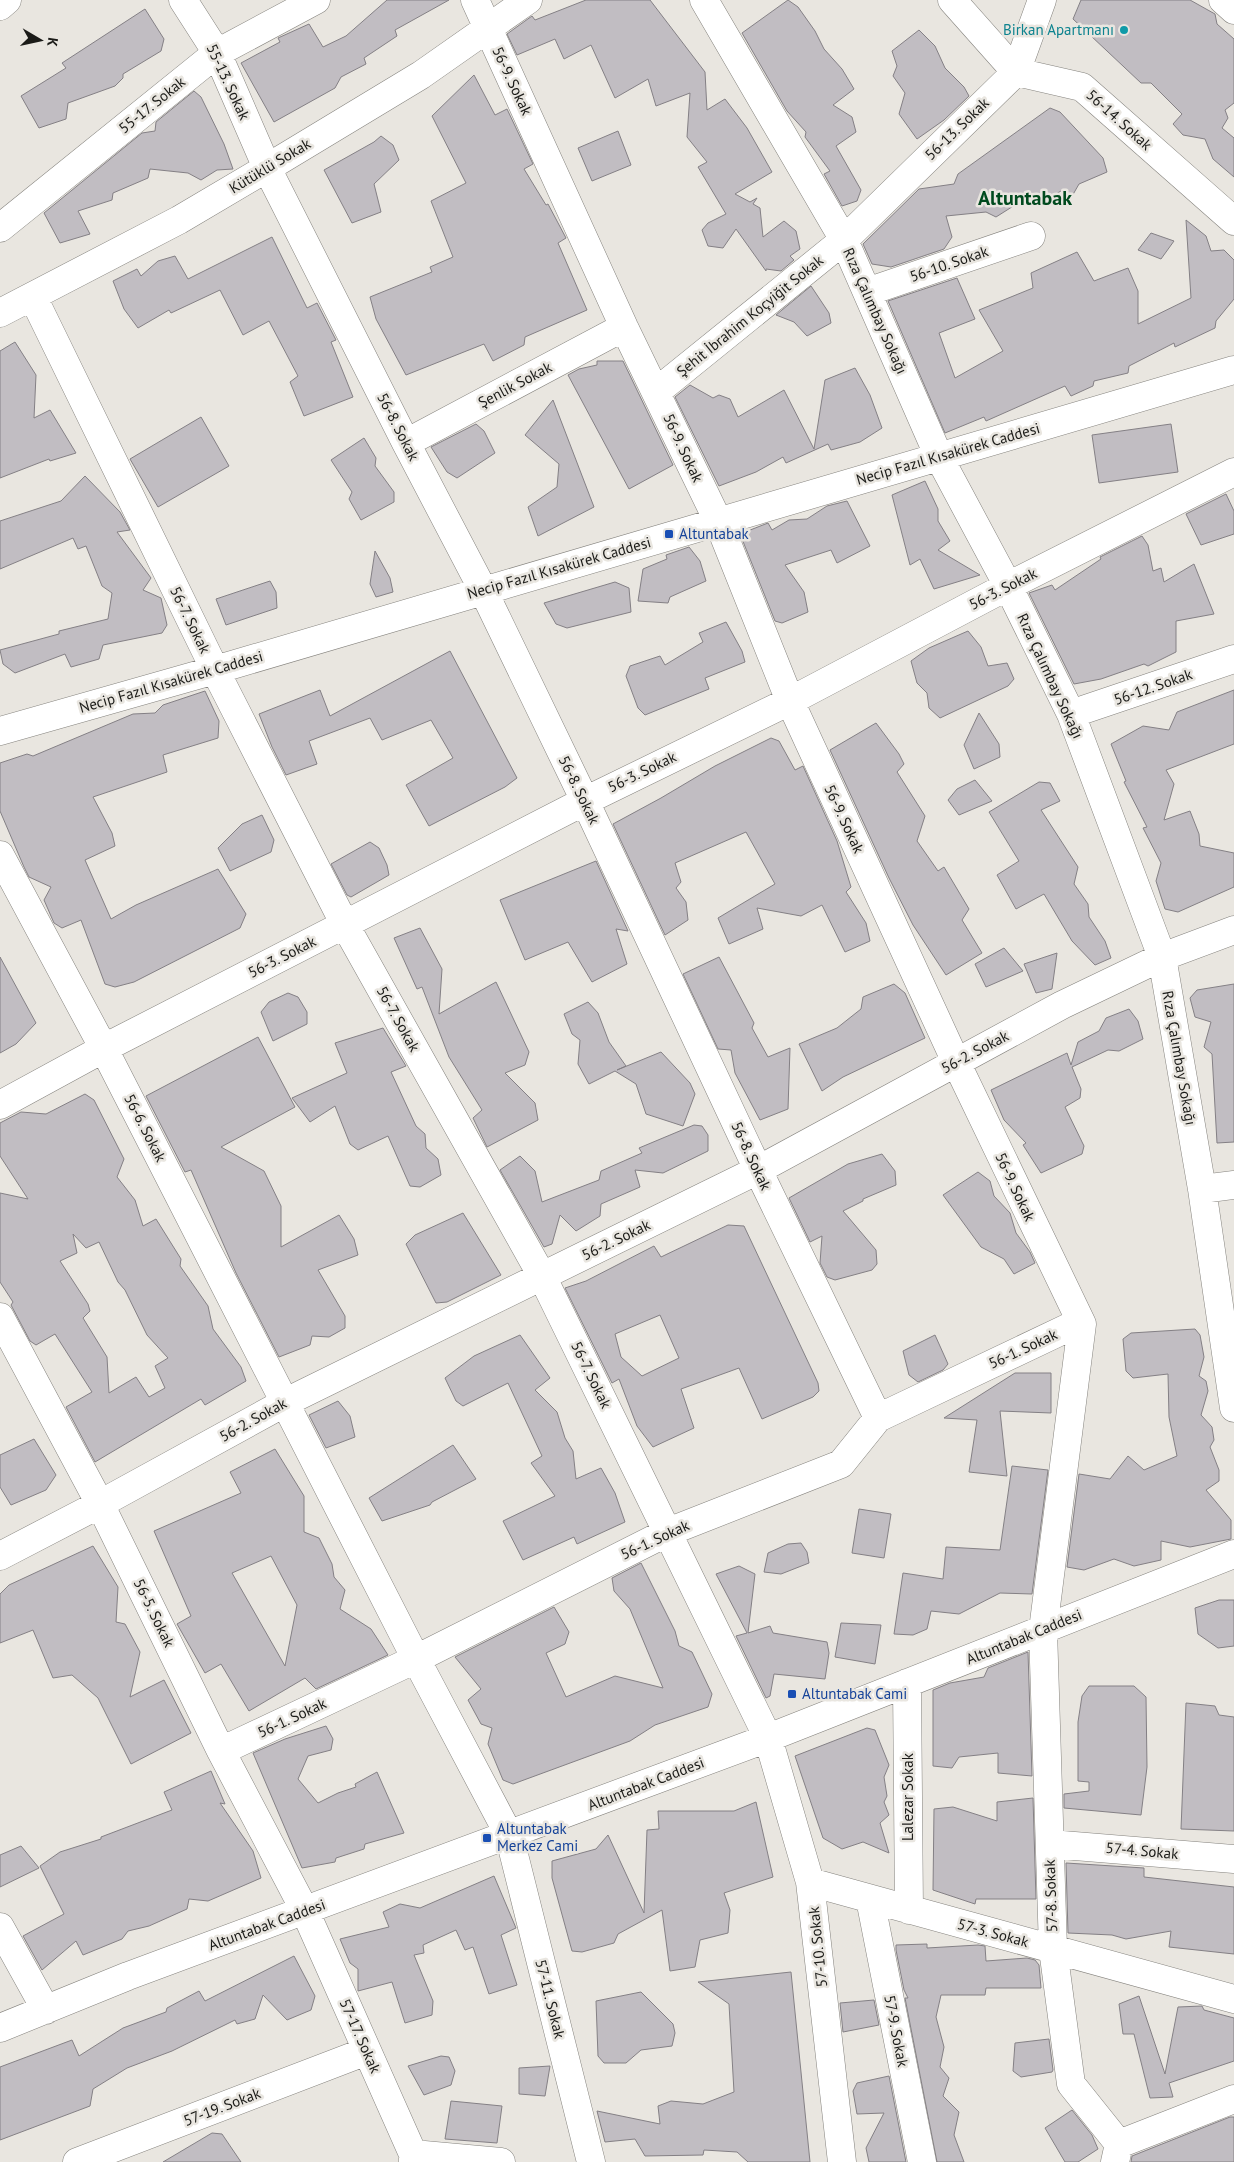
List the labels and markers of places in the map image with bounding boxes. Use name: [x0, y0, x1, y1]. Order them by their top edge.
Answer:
place label: Birkan Apartmanı: [1003, 20, 1114, 39]
marker: Birkan Apartmanı: [1118, 24, 1130, 36]
place label: Altuntabak: [679, 524, 750, 543]
marker: Altuntabak: [663, 528, 675, 540]
place label: Altuntabak Cami: [802, 1684, 907, 1703]
marker: Altuntabak Cami: [786, 1688, 798, 1700]
place label: Altuntabak Merkez Cami: [497, 1819, 578, 1855]
marker: Altuntabak Merkez Cami: [481, 1832, 493, 1844]

